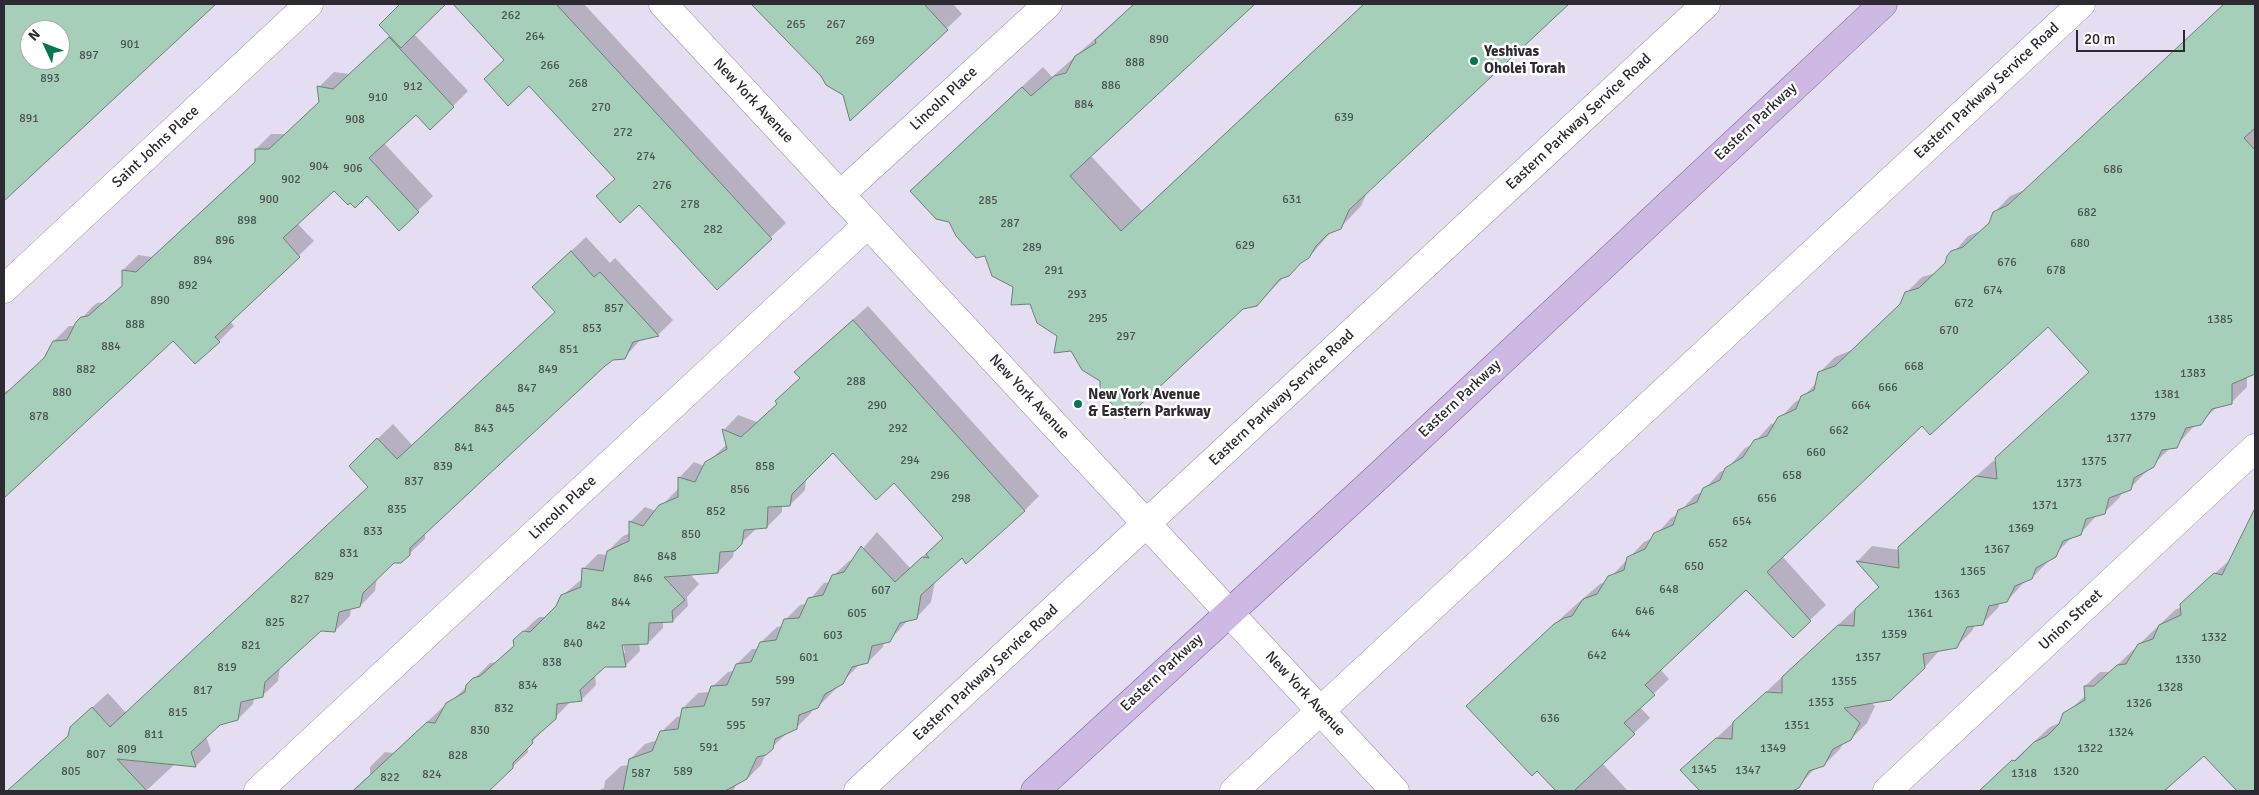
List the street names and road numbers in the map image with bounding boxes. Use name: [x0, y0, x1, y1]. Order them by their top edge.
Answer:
street label: Eastern Parkway Service Road: [1911, 19, 2063, 163]
street label: Eastern Parkway Service Road: [1503, 50, 1655, 194]
street label: New York Avenue: [709, 55, 797, 147]
street label: Lincoln Place: [907, 63, 981, 135]
street label: Eastern Parkway: [1711, 79, 1801, 165]
street label: Saint Johns Place: [109, 102, 203, 192]
street label: Eastern Parkway Service Road: [1206, 326, 1358, 470]
street label: New York Avenue: [985, 351, 1073, 443]
street label: Eastern Parkway: [1415, 356, 1505, 442]
street label: Lincoln Place: [526, 472, 600, 544]
street label: Union Street: [2035, 586, 2107, 654]
street label: Eastern Parkway Service Road: [910, 601, 1062, 745]
street label: Eastern Parkway: [1117, 630, 1207, 716]
street label: New York Avenue: [1261, 648, 1349, 740]

